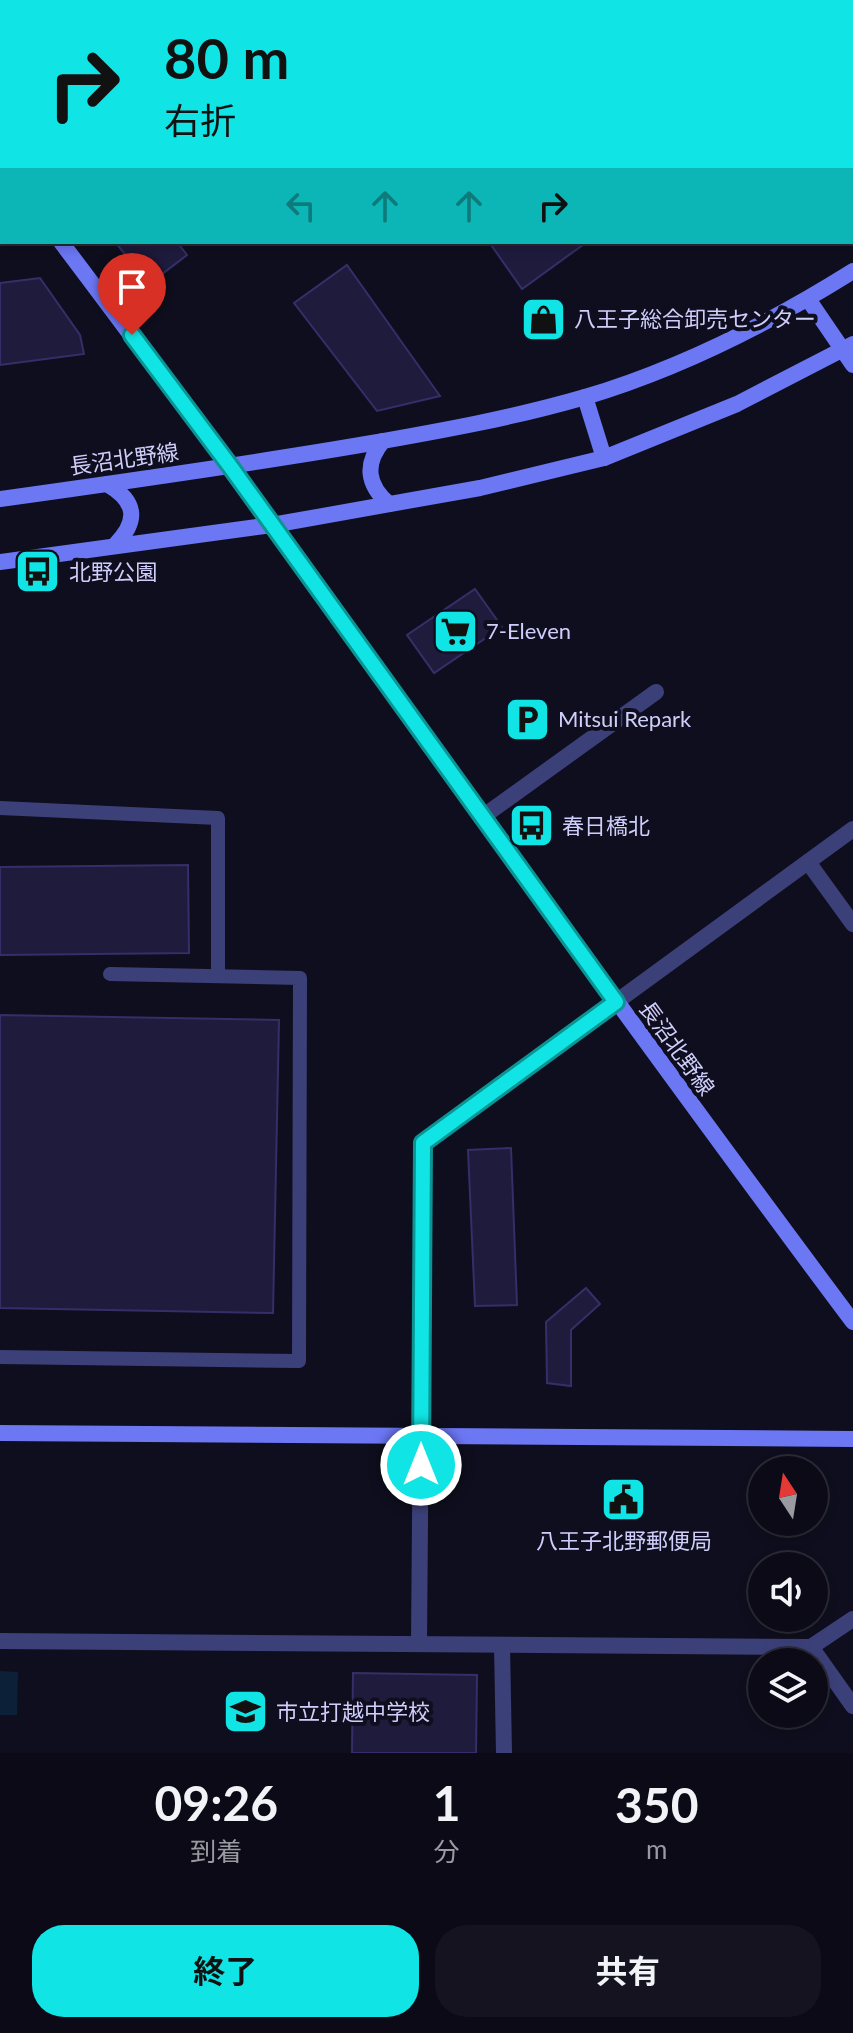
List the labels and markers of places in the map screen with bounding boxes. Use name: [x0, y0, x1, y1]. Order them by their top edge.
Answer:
pin: [98, 253, 166, 335]
shop icon: 八王子総合卸売センター: [519, 295, 567, 343]
place label: 八王子総合卸売センター: [574, 305, 816, 332]
bus stop icon: 北野公園: [14, 548, 62, 596]
place label: 北野公園: [69, 558, 157, 585]
supermarket icon: 7-Eleven: [431, 607, 479, 655]
place label: 7-Eleven: [486, 617, 571, 644]
parking icon: Mitsui Repark: [503, 695, 551, 743]
place label: Mitsui Repark: [558, 705, 692, 732]
bus stop icon: 春日橋北: [507, 802, 555, 850]
place label: 春日橋北: [562, 812, 650, 839]
public building icon: 八王子北野郵便局: [600, 1476, 648, 1524]
place label: 八王子北野郵便局: [536, 1527, 712, 1554]
school or university icon: 市立打越中学校: [221, 1688, 269, 1736]
place label: 市立打越中学校: [276, 1698, 430, 1725]

